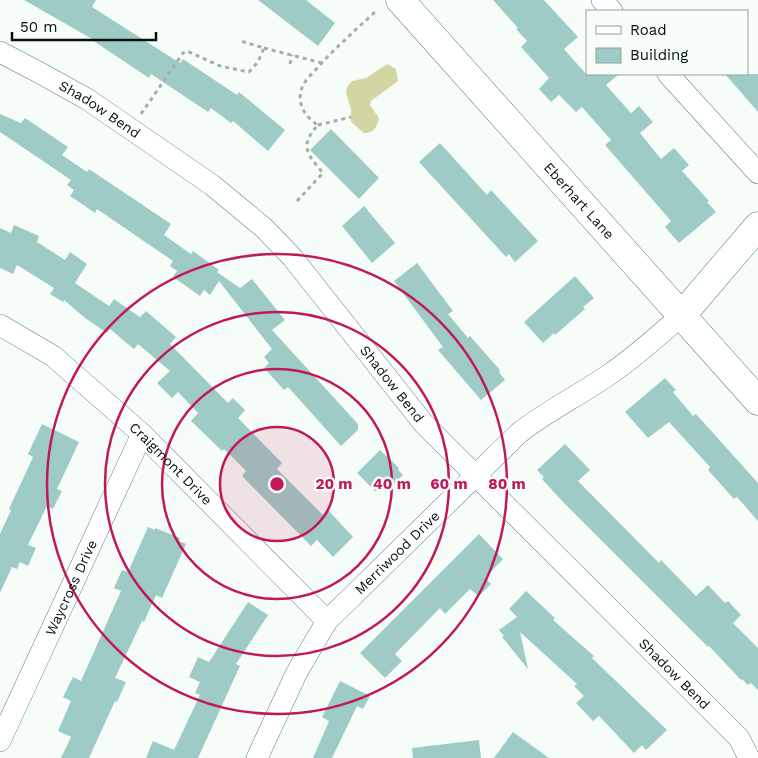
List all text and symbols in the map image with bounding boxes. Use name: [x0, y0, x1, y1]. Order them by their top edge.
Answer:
scale bar: [12, 10, 156, 42]
legend: [586, 10, 748, 75]
text: 50 m: [20, 18, 57, 36]
text: Road: [630, 21, 667, 39]
text: Building: [630, 46, 688, 64]
street label: Shadow Bend: [56, 77, 143, 141]
street label: Eberhart Lane: [541, 159, 617, 242]
street label: Shadow Bend: [357, 342, 427, 425]
street label: Craigmont Drive: [126, 419, 215, 508]
centre of rings: [268, 475, 286, 493]
text: 20 m: [315, 475, 353, 493]
text: 40 m: [373, 475, 411, 493]
text: 60 m: [430, 475, 468, 493]
text: 80 m: [488, 475, 526, 493]
street label: Merriwood Drive: [351, 508, 443, 597]
street label: Waycross Drive: [42, 537, 100, 638]
street label: Shadow Bend: [636, 635, 713, 712]

